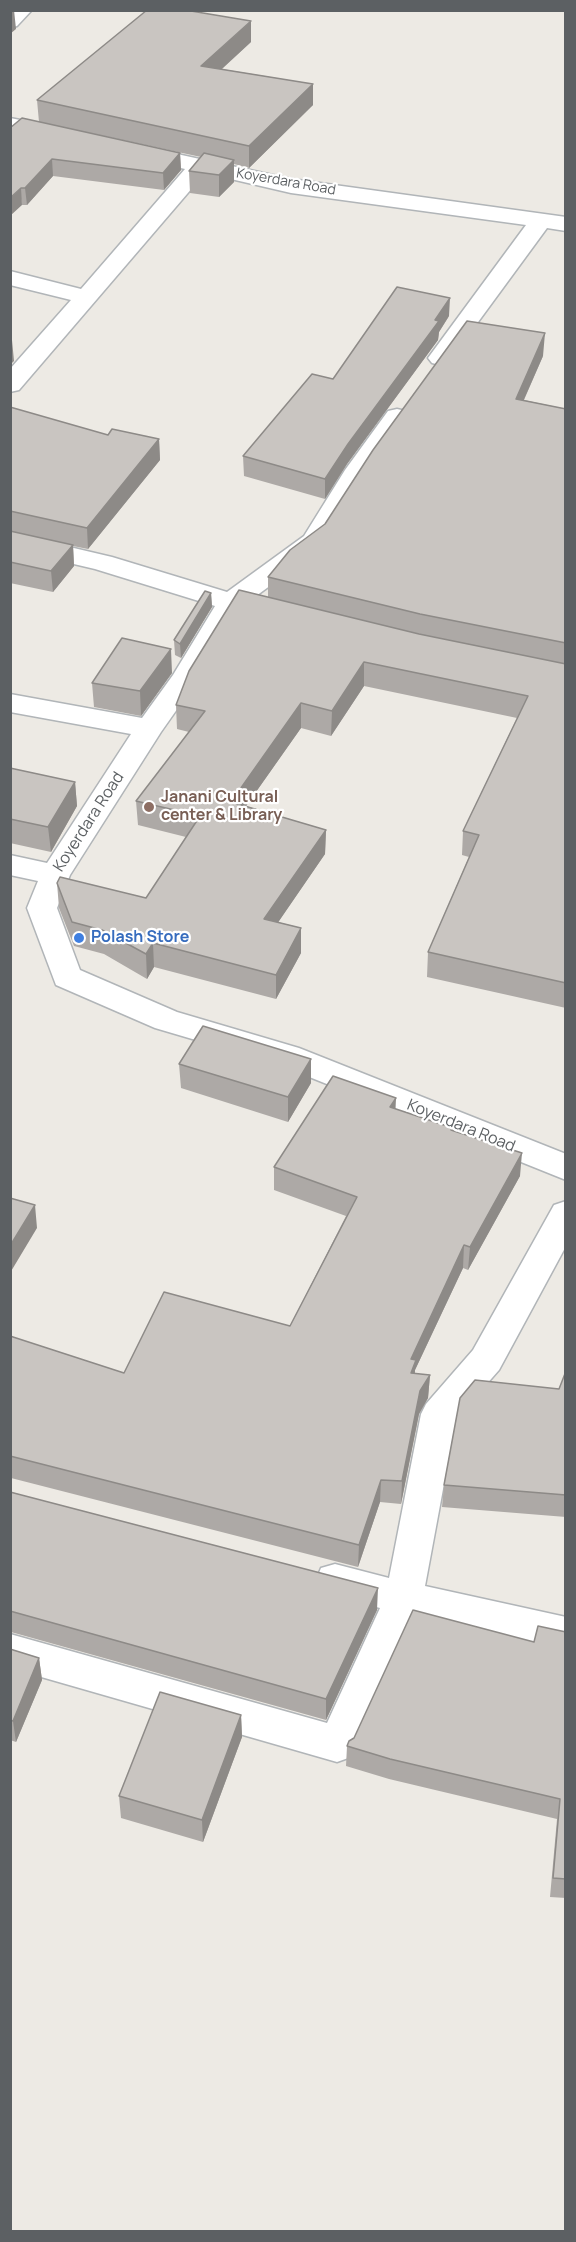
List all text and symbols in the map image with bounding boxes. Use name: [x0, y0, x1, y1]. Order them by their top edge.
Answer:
street label: Koyerdara Road: [235, 165, 337, 199]
street label: Koyerdara Road: [50, 769, 128, 875]
place label: Janani Cultural center & Library: [161, 788, 282, 826]
marker: Janani Cultural center & Library: [142, 800, 156, 814]
place label: Polash Store: [91, 928, 189, 948]
marker: Polash Store: [72, 931, 86, 945]
street label: Koyerdara Road: [404, 1096, 518, 1156]

